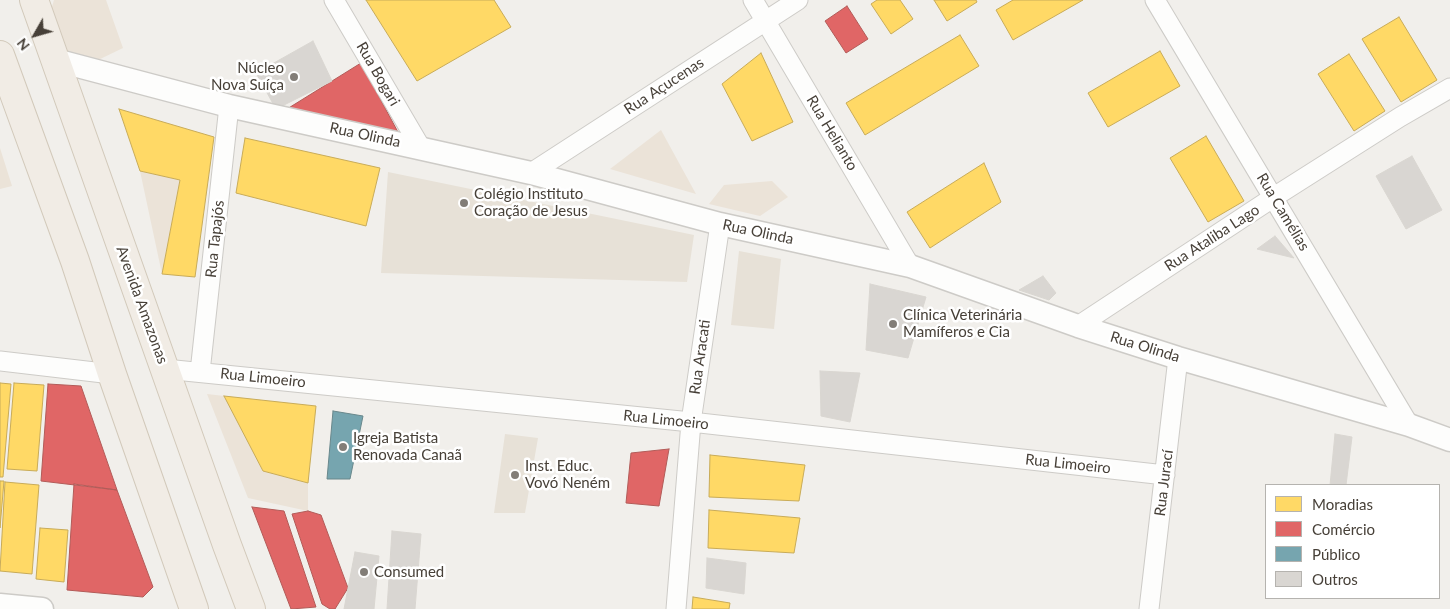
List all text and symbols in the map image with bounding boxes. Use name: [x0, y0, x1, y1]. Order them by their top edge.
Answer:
north arrow: [10, 10, 60, 60]
text: N: [13, 35, 33, 54]
street label: Rua Bogari: [352, 39, 404, 109]
street label: Rua Açucenas: [621, 54, 707, 118]
place label: Núcleo Nova Suíça: [211, 59, 284, 94]
marker: Núcleo Nova Suíça: [288, 71, 300, 83]
street label: Rua Helianto: [803, 92, 861, 174]
street label: Rua Olinda: [328, 119, 402, 151]
street label: Rua Camélias: [1253, 170, 1313, 254]
place label: Colégio Instituto Coração de Jesus: [474, 185, 588, 220]
marker: Colégio Instituto Coração de Jesus: [458, 197, 470, 209]
street label: Rua Tapajós: [202, 199, 228, 279]
street label: Rua Ataliba Lago: [1161, 201, 1263, 275]
street label: Rua Olinda: [721, 216, 795, 248]
street label: Avenida Amazonas: [112, 244, 172, 366]
place label: Clínica Veterinária Mamíferos e Cia: [903, 306, 1022, 341]
street label: Rua Aracati: [686, 318, 714, 396]
marker: Clínica Veterinária Mamíferos e Cia: [887, 318, 899, 330]
street label: Rua Olinda: [1108, 328, 1182, 366]
street label: Rua Limoeiro: [219, 365, 307, 391]
street label: Rua Limoeiro: [622, 407, 710, 433]
place label: Igreja Batista Renovada Canaã: [353, 429, 462, 464]
marker: Igreja Batista Renovada Canaã: [337, 441, 349, 453]
street label: Rua Jurací: [1151, 449, 1177, 517]
street label: Rua Limoeiro: [1024, 451, 1112, 477]
place label: Inst. Educ. Vovó Neném: [525, 457, 610, 492]
marker: Inst. Educ. Vovó Neném: [509, 469, 521, 481]
legend: [1265, 484, 1440, 599]
text: Moradias: [1312, 495, 1373, 513]
text: Comércio: [1312, 520, 1375, 538]
text: Público: [1312, 545, 1360, 563]
place label: Consumed: [374, 563, 444, 581]
marker: Consumed: [358, 566, 370, 578]
text: Outros: [1312, 570, 1358, 588]

